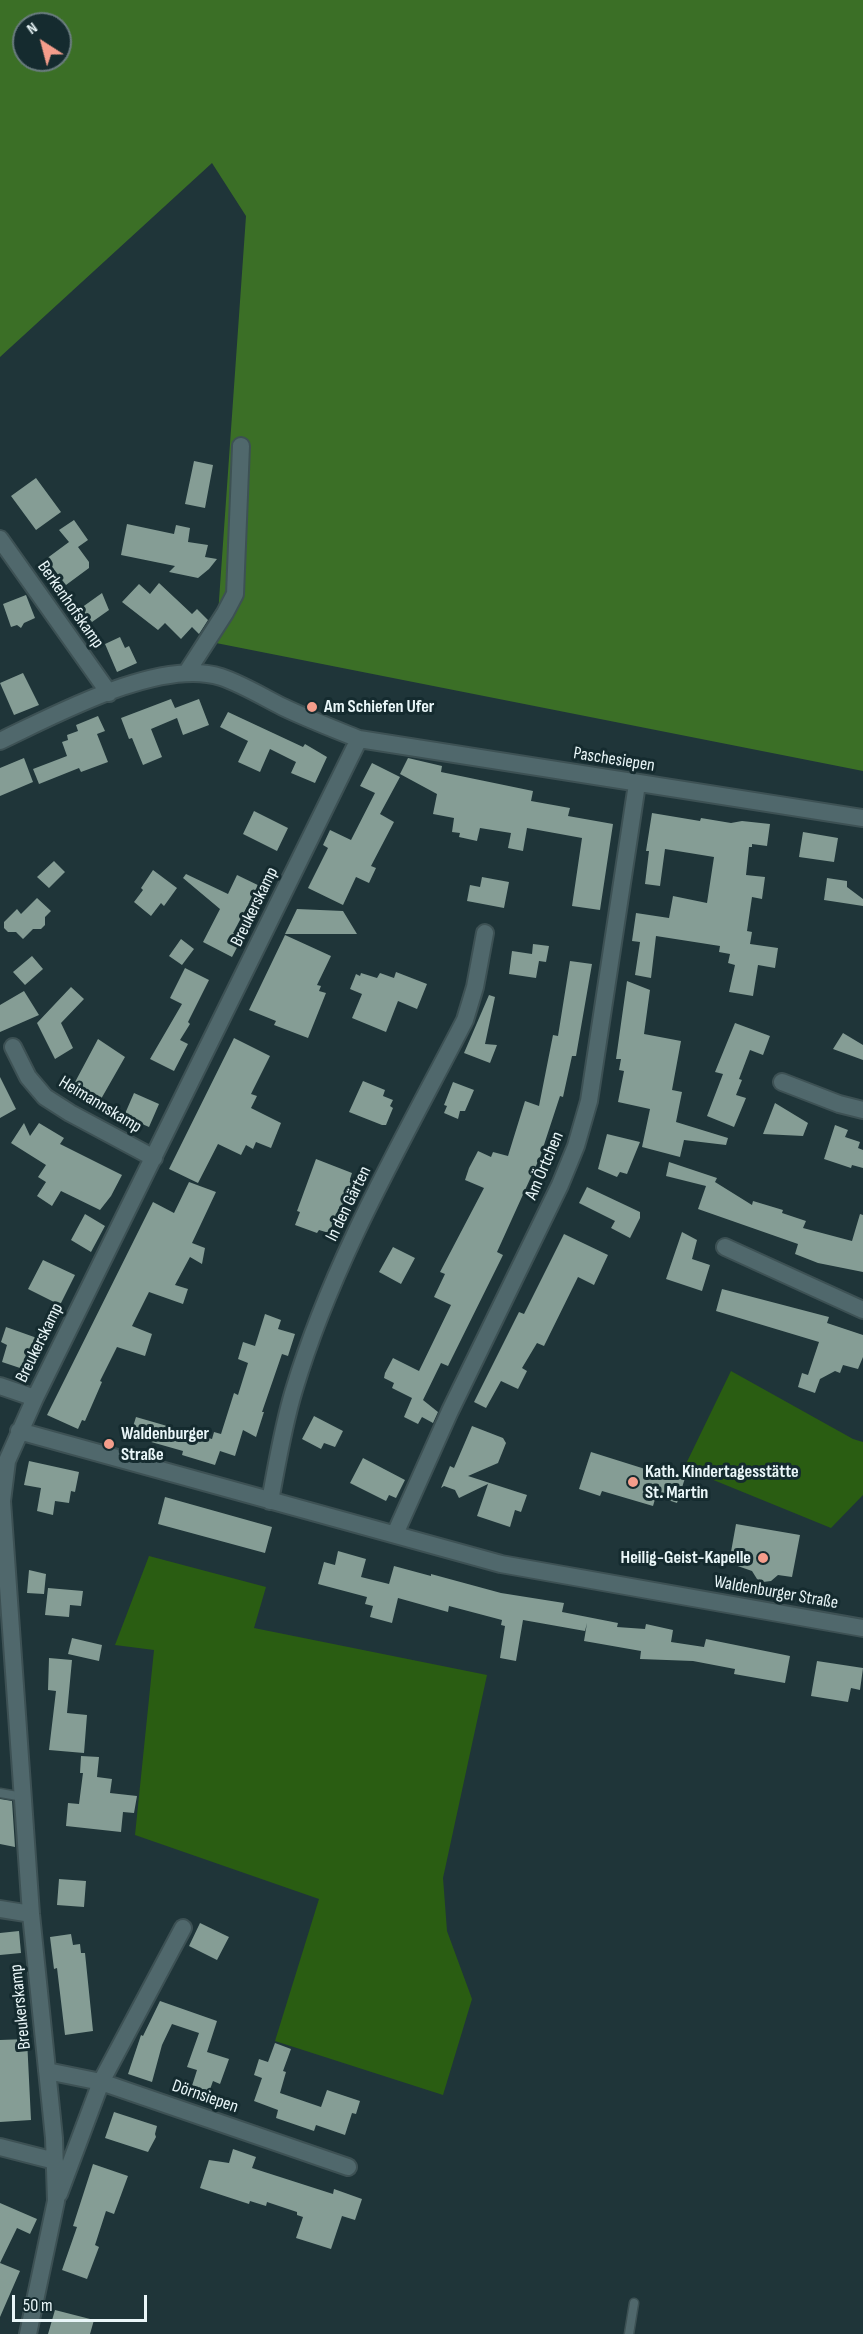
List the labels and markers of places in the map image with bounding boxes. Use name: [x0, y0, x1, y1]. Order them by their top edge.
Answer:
place label: Am Schiefen Ufer: [324, 696, 434, 718]
marker: Am Schiefen Ufer: [305, 700, 319, 714]
place label: Waldenburger Straße: [121, 1423, 209, 1466]
marker: Waldenburger Straße: [102, 1437, 116, 1451]
place label: Kath. Kindertagesstätte St. Martin: [645, 1461, 799, 1504]
marker: Kath. Kindertagesstätte St. Martin: [626, 1475, 640, 1489]
place label: Heilig-Geist-Kapelle: [621, 1547, 751, 1569]
marker: Heilig-Geist-Kapelle: [756, 1551, 770, 1565]

